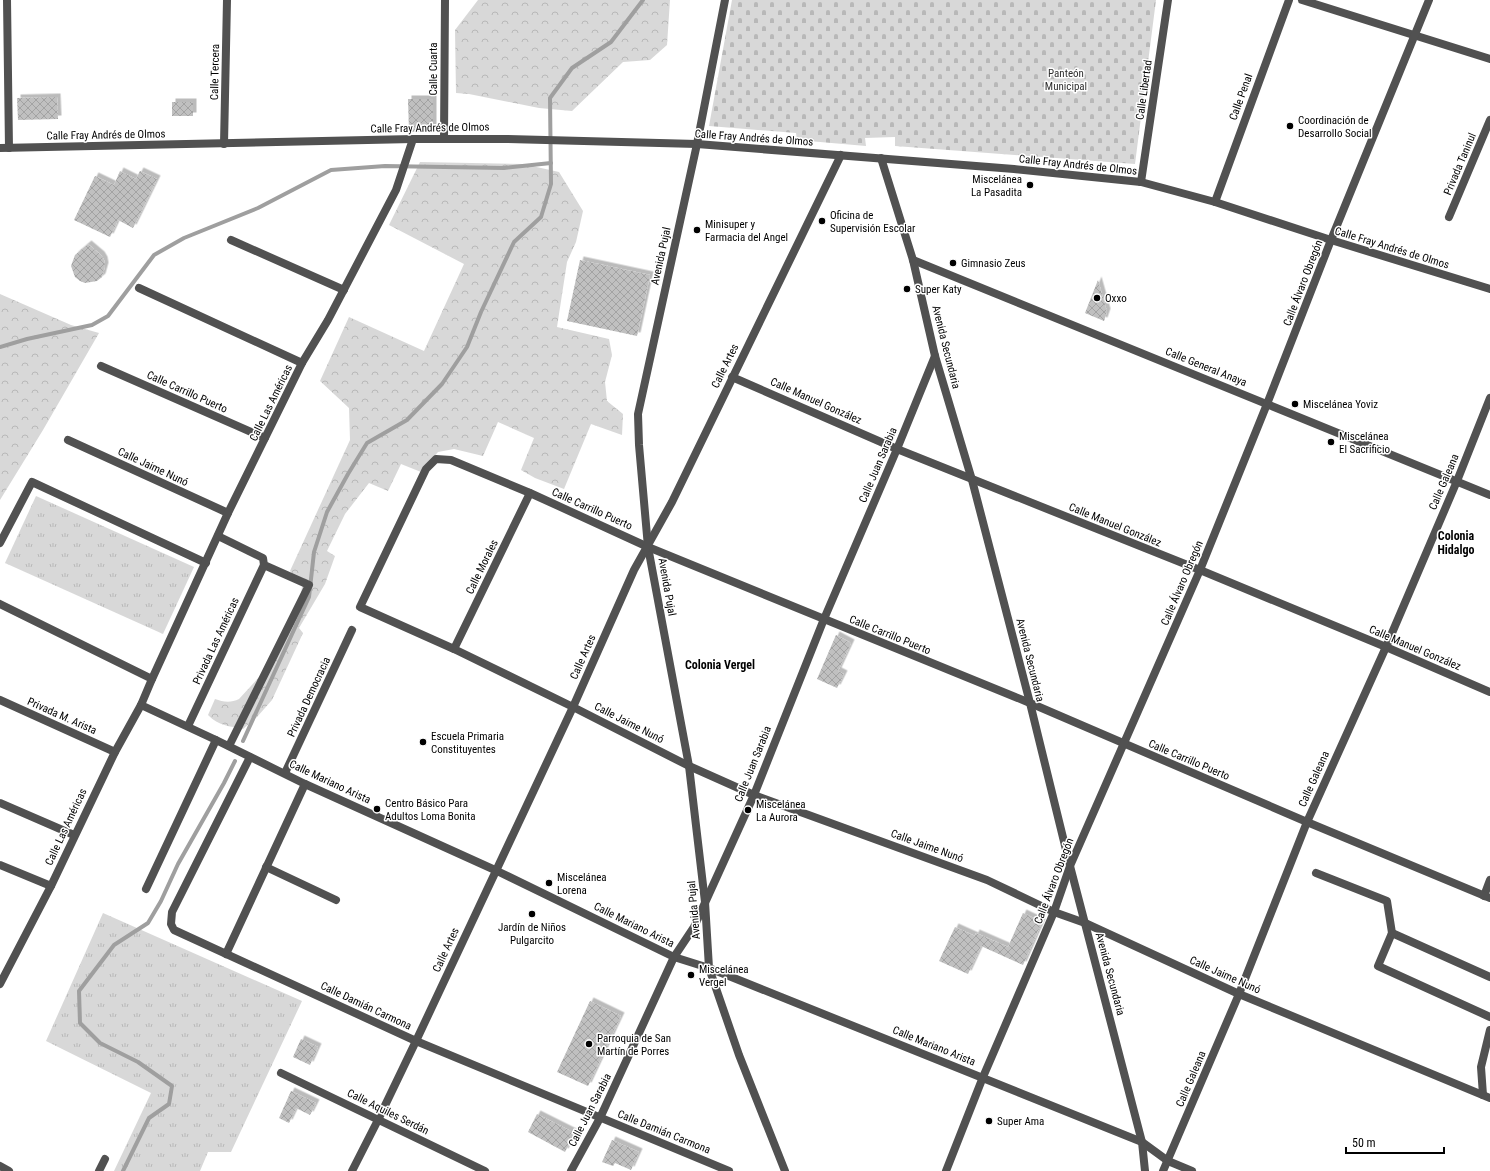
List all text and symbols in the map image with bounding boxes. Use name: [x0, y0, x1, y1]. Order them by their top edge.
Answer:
street label: Calle Cuarta: [427, 42, 440, 96]
street label: Calle Tercera: [208, 44, 222, 100]
street label: Calle Libertad: [1133, 59, 1155, 121]
park label: Panteón Municipal: [1045, 67, 1087, 93]
street label: Calle Penal: [1227, 72, 1255, 122]
place label: Coordinación de Desarrollo Social: [1298, 114, 1372, 140]
street label: Calle Fray Andrés de Olmos: [370, 120, 490, 136]
marker: Coordinación de Desarrollo Social: [1285, 121, 1295, 131]
street label: Calle Fray Andrés de Olmos: [46, 127, 166, 143]
street label: Calle Fray Andrés de Olmos: [694, 127, 814, 149]
street label: Privada Taninul: [1441, 131, 1479, 197]
street label: Calle Fray Andrés de Olmos: [1018, 152, 1138, 178]
place label: Miscelánea La Pasadita: [971, 173, 1022, 199]
marker: Miscelánea La Pasadita: [1025, 180, 1035, 190]
place label: Oficina de Supervisión Escolar: [830, 209, 916, 235]
marker: Oficina de Supervisión Escolar: [817, 216, 827, 226]
place label: Minisuper y Farmacia del Angel: [705, 218, 788, 244]
street label: Calle Fray Andrés de Olmos: [1333, 224, 1451, 272]
marker: Minisuper y Farmacia del Angel: [692, 225, 702, 235]
street label: Avenida Pujal: [649, 226, 673, 286]
street label: Calle Álvaro Obregón: [1281, 238, 1325, 328]
place label: Gimnasio Zeus: [961, 257, 1026, 270]
marker: Gimnasio Zeus: [948, 258, 958, 268]
place label: Super Katy: [915, 283, 962, 296]
marker: Super Katy: [902, 284, 912, 294]
place label: Oxxo: [1105, 292, 1127, 305]
marker: Oxxo: [1092, 293, 1102, 303]
street label: Avenida Secundaria: [929, 304, 963, 390]
street label: Calle Artes: [709, 342, 741, 390]
street label: Calle General Anaya: [1163, 345, 1249, 389]
street label: Calle Las Américas: [247, 363, 295, 443]
street label: Calle Carrillo Puerto: [145, 368, 230, 416]
street label: Calle Manuel González: [768, 375, 864, 427]
place label: Miscelánea Yoviz: [1303, 398, 1378, 411]
marker: Miscelánea Yoviz: [1290, 399, 1300, 409]
street label: Calle Juan Sarabia: [856, 425, 900, 505]
place label: Miscelánea El Sacrificio: [1339, 430, 1390, 456]
marker: Miscelánea El Sacrificio: [1326, 437, 1336, 447]
street label: Calle Jaime Nunó: [116, 445, 191, 489]
street label: Calle Galeana: [1426, 452, 1462, 512]
street label: Calle Carrillo Puerto: [550, 485, 635, 533]
street label: Calle Manuel González: [1067, 501, 1163, 550]
district label: Colonia Hidalgo: [1437, 529, 1475, 557]
street label: Calle Morales: [463, 538, 501, 596]
street label: Calle Álvaro Obregón: [1158, 539, 1206, 627]
street label: Avenida Pujal: [656, 557, 678, 617]
street label: Privada Las Américas: [190, 596, 242, 686]
street label: Calle Carrillo Puerto: [847, 613, 933, 657]
street label: Avenida Secundaria: [1013, 617, 1047, 703]
street label: Calle Manuel González: [1367, 623, 1463, 673]
street label: Calle Artes: [567, 633, 599, 681]
street label: Privada Democracia: [285, 655, 333, 739]
district label: Colonia Vergel: [685, 658, 755, 672]
street label: Privada M. Arista: [25, 695, 99, 737]
street label: Calle Jaime Nunó: [592, 700, 666, 746]
street label: Calle Juan Sarabia: [732, 724, 774, 804]
place label: Escuela Primaria Constituyentes: [431, 730, 504, 756]
marker: Escuela Primaria Constituyentes: [418, 737, 428, 747]
street label: Calle Carrillo Puerto: [1146, 737, 1232, 783]
street label: Calle Galeana: [1296, 749, 1332, 809]
street label: Calle Mariano Arista: [287, 757, 373, 807]
street label: Calle Las Américas: [43, 786, 89, 868]
place label: Centro Básico Para Adultos Loma Bonita: [385, 797, 476, 823]
place label: Miscelánea La Aurora: [756, 798, 806, 824]
marker: Centro Básico Para Adultos Loma Bonita: [372, 804, 382, 814]
marker: Miscelánea La Aurora: [743, 805, 753, 815]
street label: Calle Jaime Nunó: [889, 827, 966, 865]
street label: Calle Álvaro Obregón: [1032, 836, 1076, 926]
place label: Miscelánea Lorena: [557, 871, 607, 897]
marker: Miscelánea Lorena: [544, 878, 554, 888]
street label: Avenida Pujal: [685, 880, 703, 940]
street label: Calle Mariano Arista: [592, 900, 676, 950]
marker: Jardín de Niños Pulgarcito: [527, 909, 537, 919]
place label: Jardín de Niños Pulgarcito: [498, 921, 566, 947]
street label: Calle Artes: [430, 926, 462, 974]
street label: Avenida Secundaria: [1093, 931, 1127, 1017]
street label: Calle Jaime Nunó: [1188, 954, 1263, 997]
place label: Miscelánea Vergel: [699, 963, 749, 989]
marker: Miscelánea Vergel: [686, 970, 696, 980]
street label: Calle Damián Carmona: [318, 979, 414, 1033]
street label: Calle Mariano Arista: [891, 1023, 977, 1069]
place label: Parroquia de San Martín de Porres: [597, 1032, 671, 1058]
marker: Parroquia de San Martín de Porres: [584, 1039, 594, 1049]
street label: Calle Galeana: [1173, 1049, 1209, 1109]
street label: Calle Juan Sarabia: [566, 1071, 614, 1149]
street label: Calle Aquiles Serdán: [345, 1087, 431, 1137]
street label: Calle Damián Carmona: [616, 1107, 712, 1157]
place label: Super Ama: [997, 1115, 1044, 1128]
marker: Super Ama: [984, 1116, 994, 1126]
scale bar: [1346, 1129, 1444, 1155]
text: 50 m: [1352, 1136, 1376, 1150]

